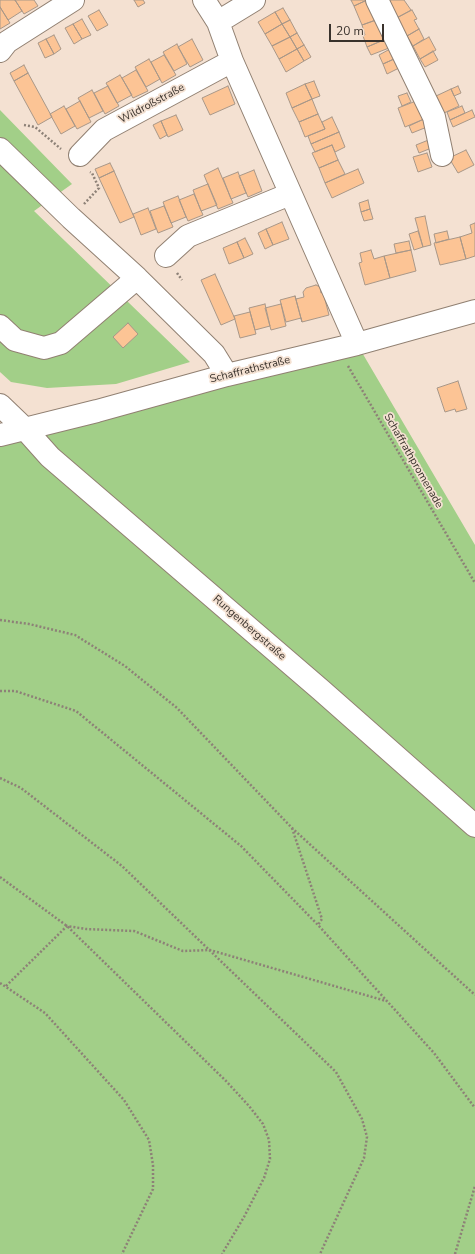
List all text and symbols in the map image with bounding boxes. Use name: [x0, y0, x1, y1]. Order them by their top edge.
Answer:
scale bar: [331, 16, 386, 42]
text: 20 m: [336, 23, 364, 39]
street label: Wildroßstraße: [117, 81, 187, 127]
street label: Schaffrathstraße: [208, 354, 292, 386]
street label: Schaffrathpromenade: [381, 411, 445, 511]
street label: Rungenbergstraße: [210, 593, 288, 663]

